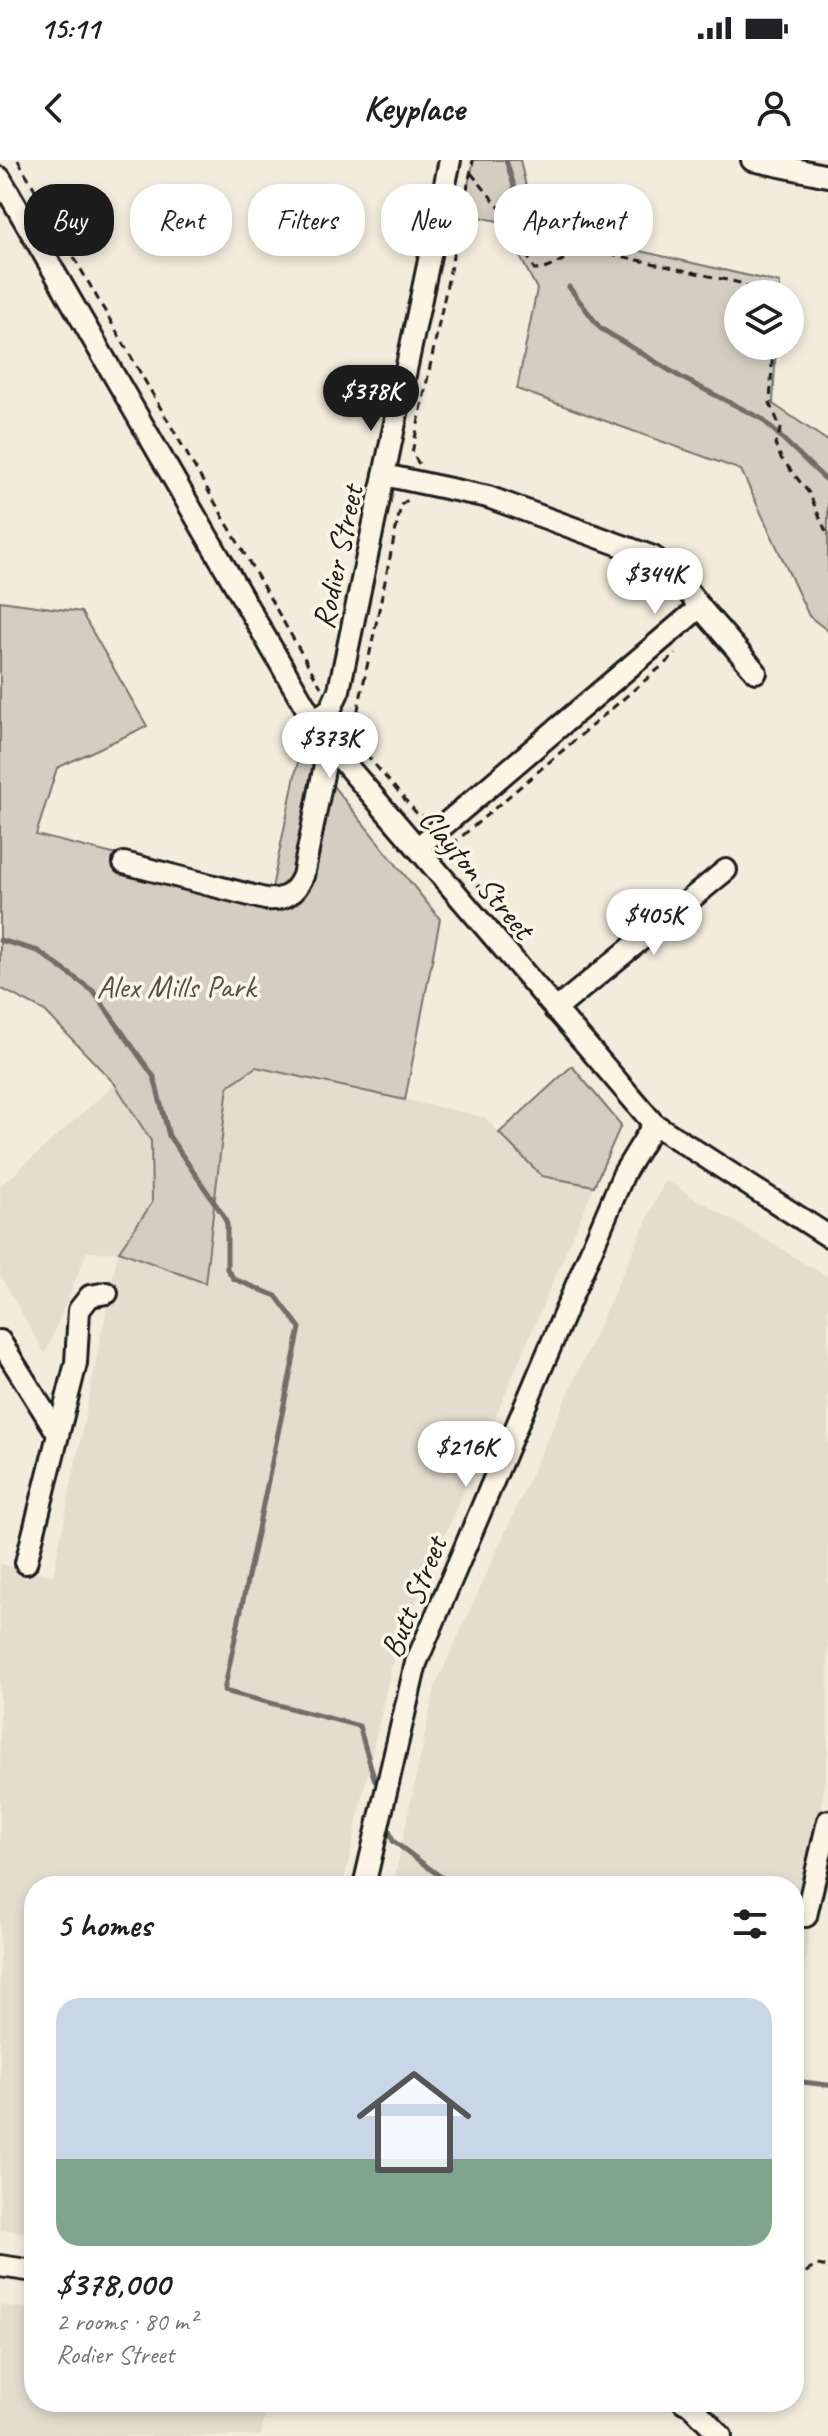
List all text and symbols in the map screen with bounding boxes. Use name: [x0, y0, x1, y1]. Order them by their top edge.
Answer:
text: 15:11: [40, 9, 99, 47]
text: Keyplace: [363, 85, 465, 131]
icon: back: [32, 86, 76, 130]
icon: person: [752, 86, 796, 130]
chip: Buy: [24, 184, 114, 256]
chip: Rent: [130, 184, 232, 256]
chip: Filters: [248, 184, 365, 256]
chip: New: [381, 184, 478, 256]
chip: Apartment: [494, 184, 653, 256]
map controls: [724, 280, 804, 360]
button: layers: [724, 280, 804, 360]
pin: $378K: [315, 365, 427, 433]
text: $378K: [341, 374, 401, 407]
street label: Rodier Street: [302, 478, 373, 633]
pin: $344K: [599, 548, 711, 616]
text: $344K: [625, 557, 685, 590]
pin: $373K: [274, 712, 386, 780]
text: $373K: [300, 721, 360, 754]
street label: Clayton Street: [410, 799, 545, 950]
pin: $405K: [598, 889, 710, 957]
text: $405K: [624, 898, 684, 931]
park label: Alex Mills Park: [97, 966, 258, 1007]
pin: $216K: [410, 1421, 522, 1489]
text: $216K: [436, 1430, 496, 1463]
street label: Butt Street: [371, 1528, 457, 1663]
icon: filters: [728, 1902, 772, 1946]
text: 5 homes: [56, 1903, 151, 1946]
icon: home: [342, 2050, 486, 2194]
text: $378,000: [56, 2262, 170, 2305]
text: 2 rooms · 80 m²: [56, 2305, 197, 2338]
text: Rodier Street: [56, 2338, 174, 2371]

